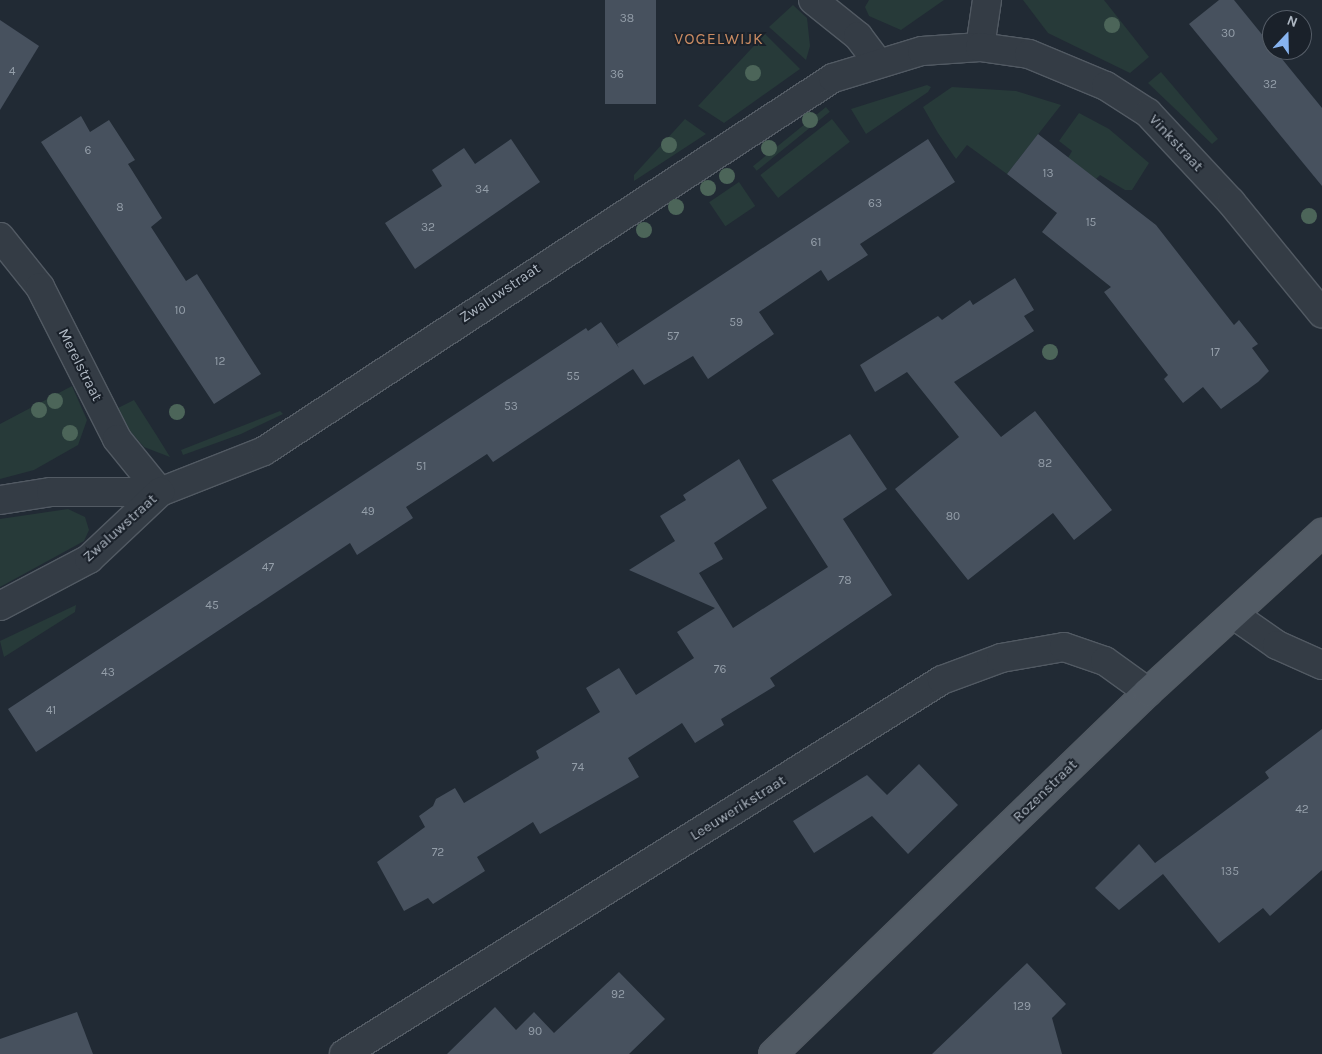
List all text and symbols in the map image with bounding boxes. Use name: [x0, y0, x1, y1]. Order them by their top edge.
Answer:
north arrow: [1262, 10, 1312, 60]
house number: 38: [620, 12, 634, 26]
text: N: [1284, 12, 1300, 31]
house number: 30: [1221, 27, 1235, 41]
district label: VOGELWIJK: [673, 29, 765, 49]
house number: 4: [9, 65, 15, 79]
house number: 36: [610, 68, 624, 82]
house number: 32: [1263, 78, 1277, 92]
street label: Vinkstraat: [1145, 111, 1207, 175]
house number: 6: [85, 144, 91, 158]
house number: 13: [1042, 167, 1054, 181]
house number: 34: [475, 183, 489, 197]
house number: 63: [868, 197, 882, 211]
house number: 8: [116, 201, 124, 215]
house number: 15: [1086, 216, 1096, 230]
house number: 32: [421, 221, 435, 235]
house number: 61: [811, 236, 821, 250]
street label: Zwaluwstraat: [456, 259, 544, 327]
house number: 10: [174, 304, 186, 318]
house number: 59: [729, 316, 743, 330]
street label: Merelstraat: [54, 326, 106, 404]
house number: 57: [667, 330, 679, 344]
house number: 17: [1210, 346, 1220, 360]
house number: 12: [215, 355, 225, 369]
house number: 55: [566, 370, 580, 384]
house number: 53: [504, 400, 518, 414]
house number: 82: [1038, 457, 1052, 471]
house number: 51: [416, 460, 426, 474]
street label: Zwaluwstraat: [79, 490, 161, 566]
house number: 49: [361, 505, 375, 519]
house number: 80: [946, 510, 960, 524]
house number: 47: [262, 561, 274, 575]
house number: 78: [838, 574, 852, 588]
house number: 45: [205, 599, 219, 613]
house number: 76: [714, 663, 726, 677]
house number: 43: [101, 666, 115, 680]
house number: 41: [46, 704, 56, 718]
street label: Rozenstraat: [1009, 756, 1081, 826]
house number: 74: [572, 761, 584, 775]
street label: Leeuwerikstraat: [687, 771, 789, 845]
house number: 42: [1295, 803, 1309, 817]
house number: 72: [432, 846, 444, 860]
house number: 135: [1221, 865, 1239, 879]
house number: 92: [611, 988, 625, 1002]
house number: 129: [1013, 1000, 1031, 1014]
house number: 90: [528, 1025, 542, 1039]

